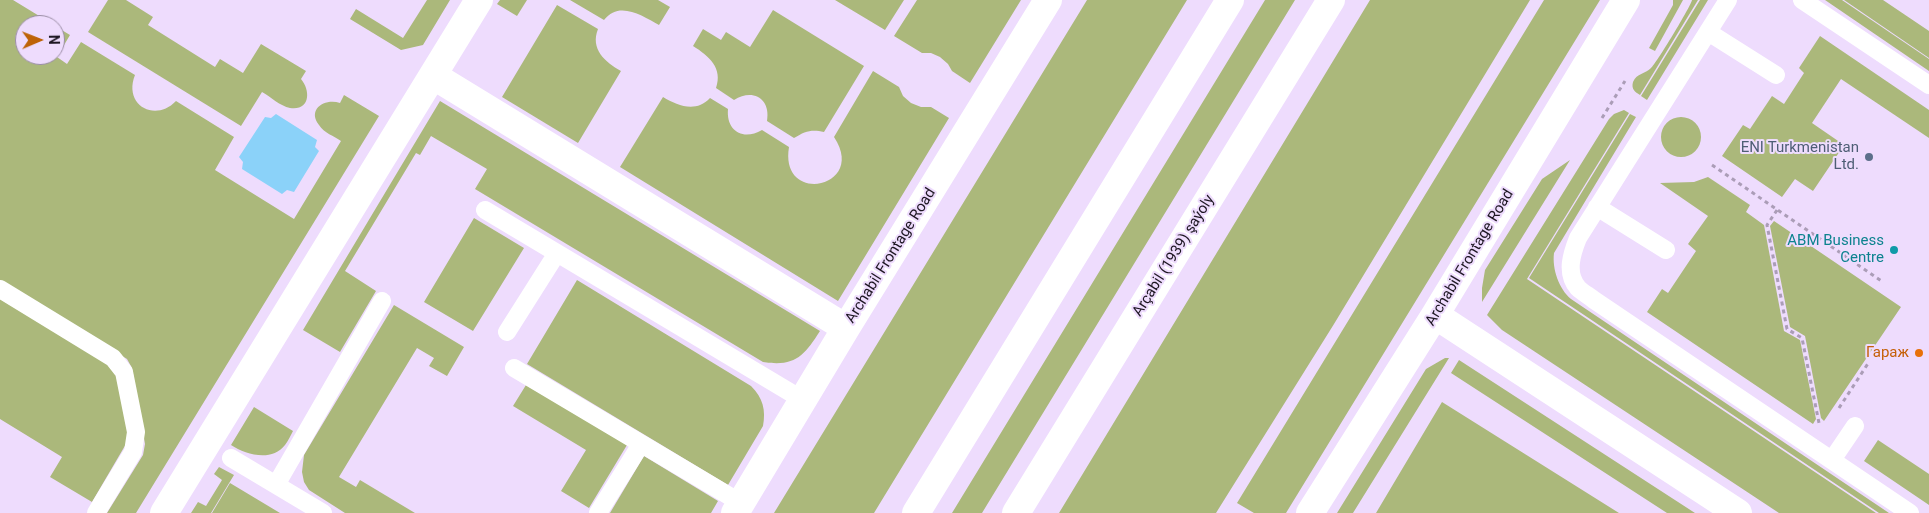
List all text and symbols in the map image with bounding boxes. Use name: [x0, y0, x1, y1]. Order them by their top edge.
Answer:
north arrow: [15, 15, 65, 65]
text: N: [46, 35, 62, 45]
place label: ENI Turkmenistan Ltd.: [1741, 139, 1859, 174]
marker: ENI Turkmenistan Ltd.: [1863, 151, 1875, 163]
street label: Archabil Frontage Road: [842, 185, 940, 327]
street label: Archabil Frontage Road: [1422, 187, 1518, 329]
street label: Arçabil (1939) şaýoly: [1129, 192, 1219, 320]
place label: ABM Business Centre: [1787, 232, 1884, 267]
marker: ABM Business Centre: [1888, 244, 1900, 256]
place label: Гараж: [1866, 344, 1909, 362]
marker: Гараж: [1913, 347, 1925, 359]

